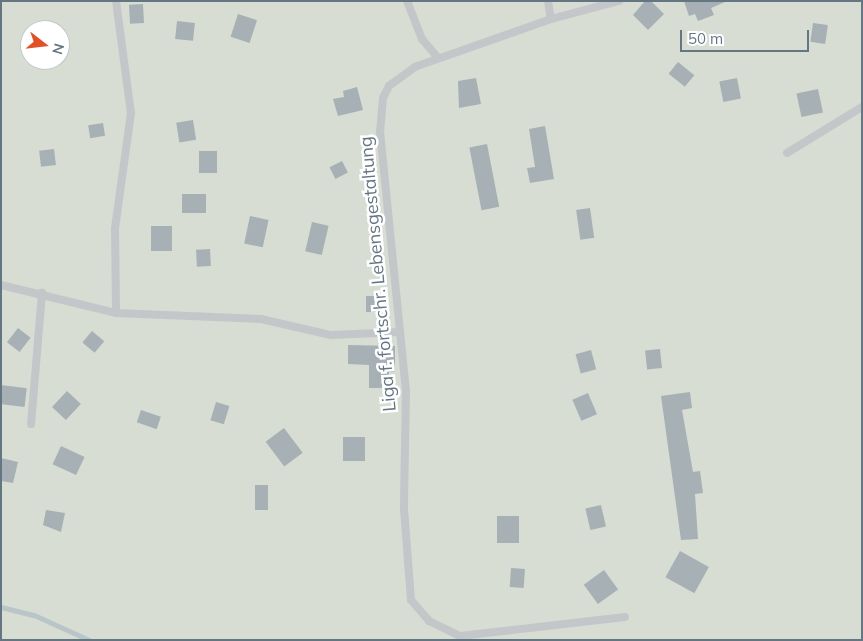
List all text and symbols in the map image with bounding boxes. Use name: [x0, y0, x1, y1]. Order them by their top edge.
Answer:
north arrow: [20, 20, 70, 70]
scale bar: [683, 20, 812, 52]
text: 50 m: [688, 29, 723, 48]
text: N: [48, 41, 69, 56]
street label: Liga f. fortschr. Lebensgestaltung: [355, 135, 401, 413]

